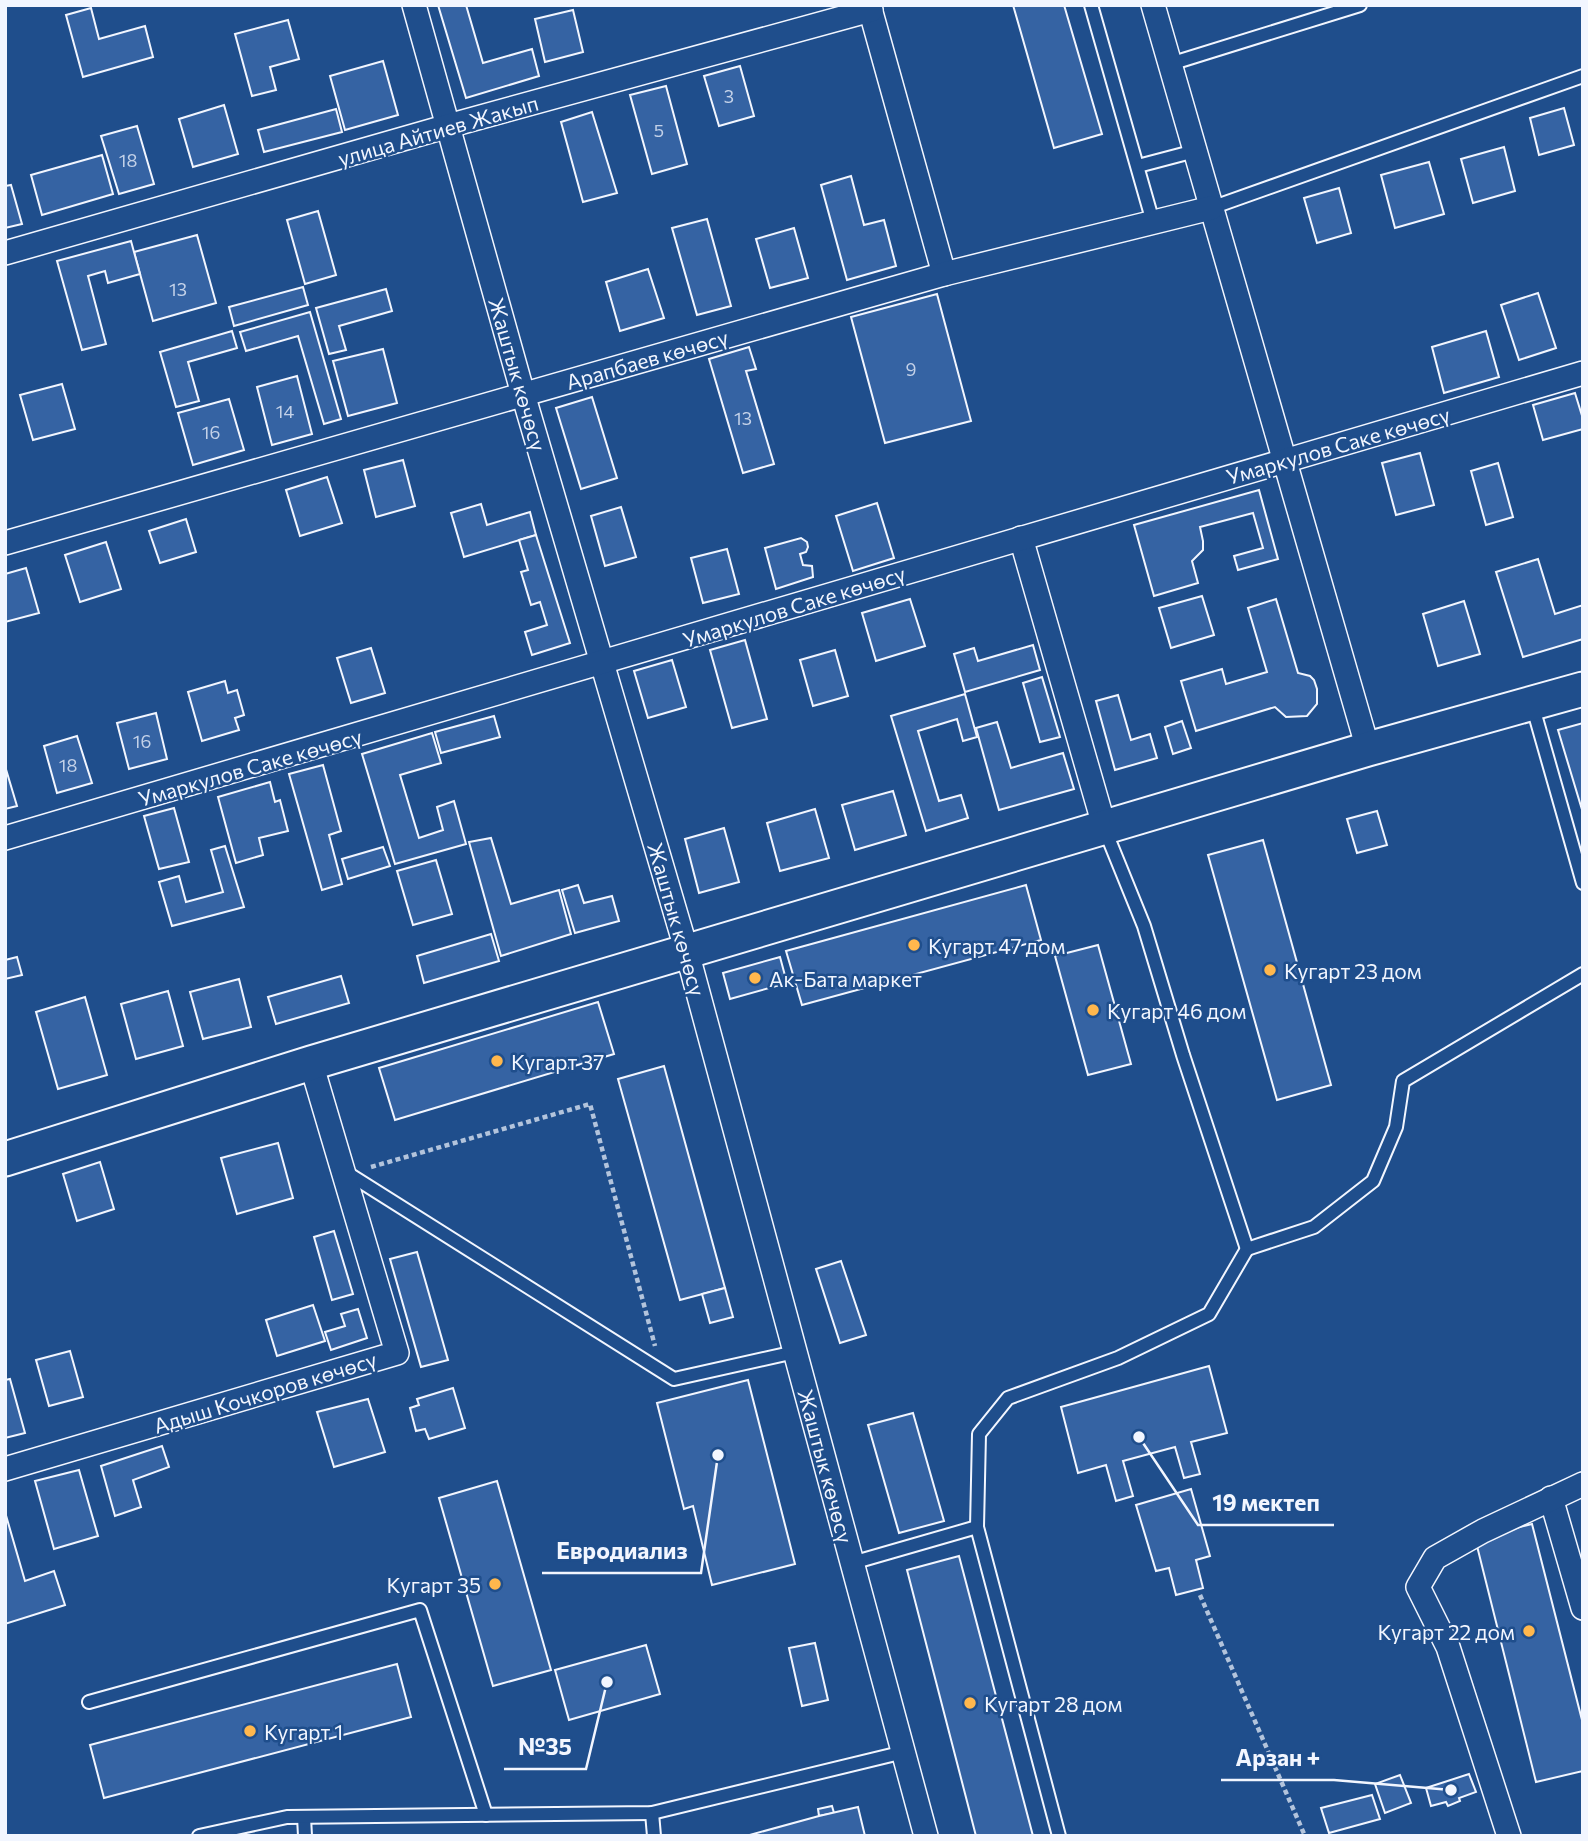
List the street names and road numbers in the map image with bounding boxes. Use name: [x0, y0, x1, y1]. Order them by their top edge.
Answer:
street label: улица Айтиев Жакып: [335, 89, 541, 171]
street label: Жаштык көчөсү: [484, 294, 552, 454]
street label: Арапбаев көчөсү: [563, 324, 731, 394]
street label: Умаркулов Саке көчөсү: [1223, 401, 1453, 489]
street label: Умаркулов Саке көчөсү: [680, 560, 909, 652]
street label: Умаркулов Саке көчөсү: [135, 723, 365, 811]
street label: Жаштык көчөсү: [643, 839, 711, 999]
street label: Адыш Кочкоров көчөсү: [150, 1346, 380, 1438]
street label: Жаштык көчөсү: [793, 1386, 859, 1546]

